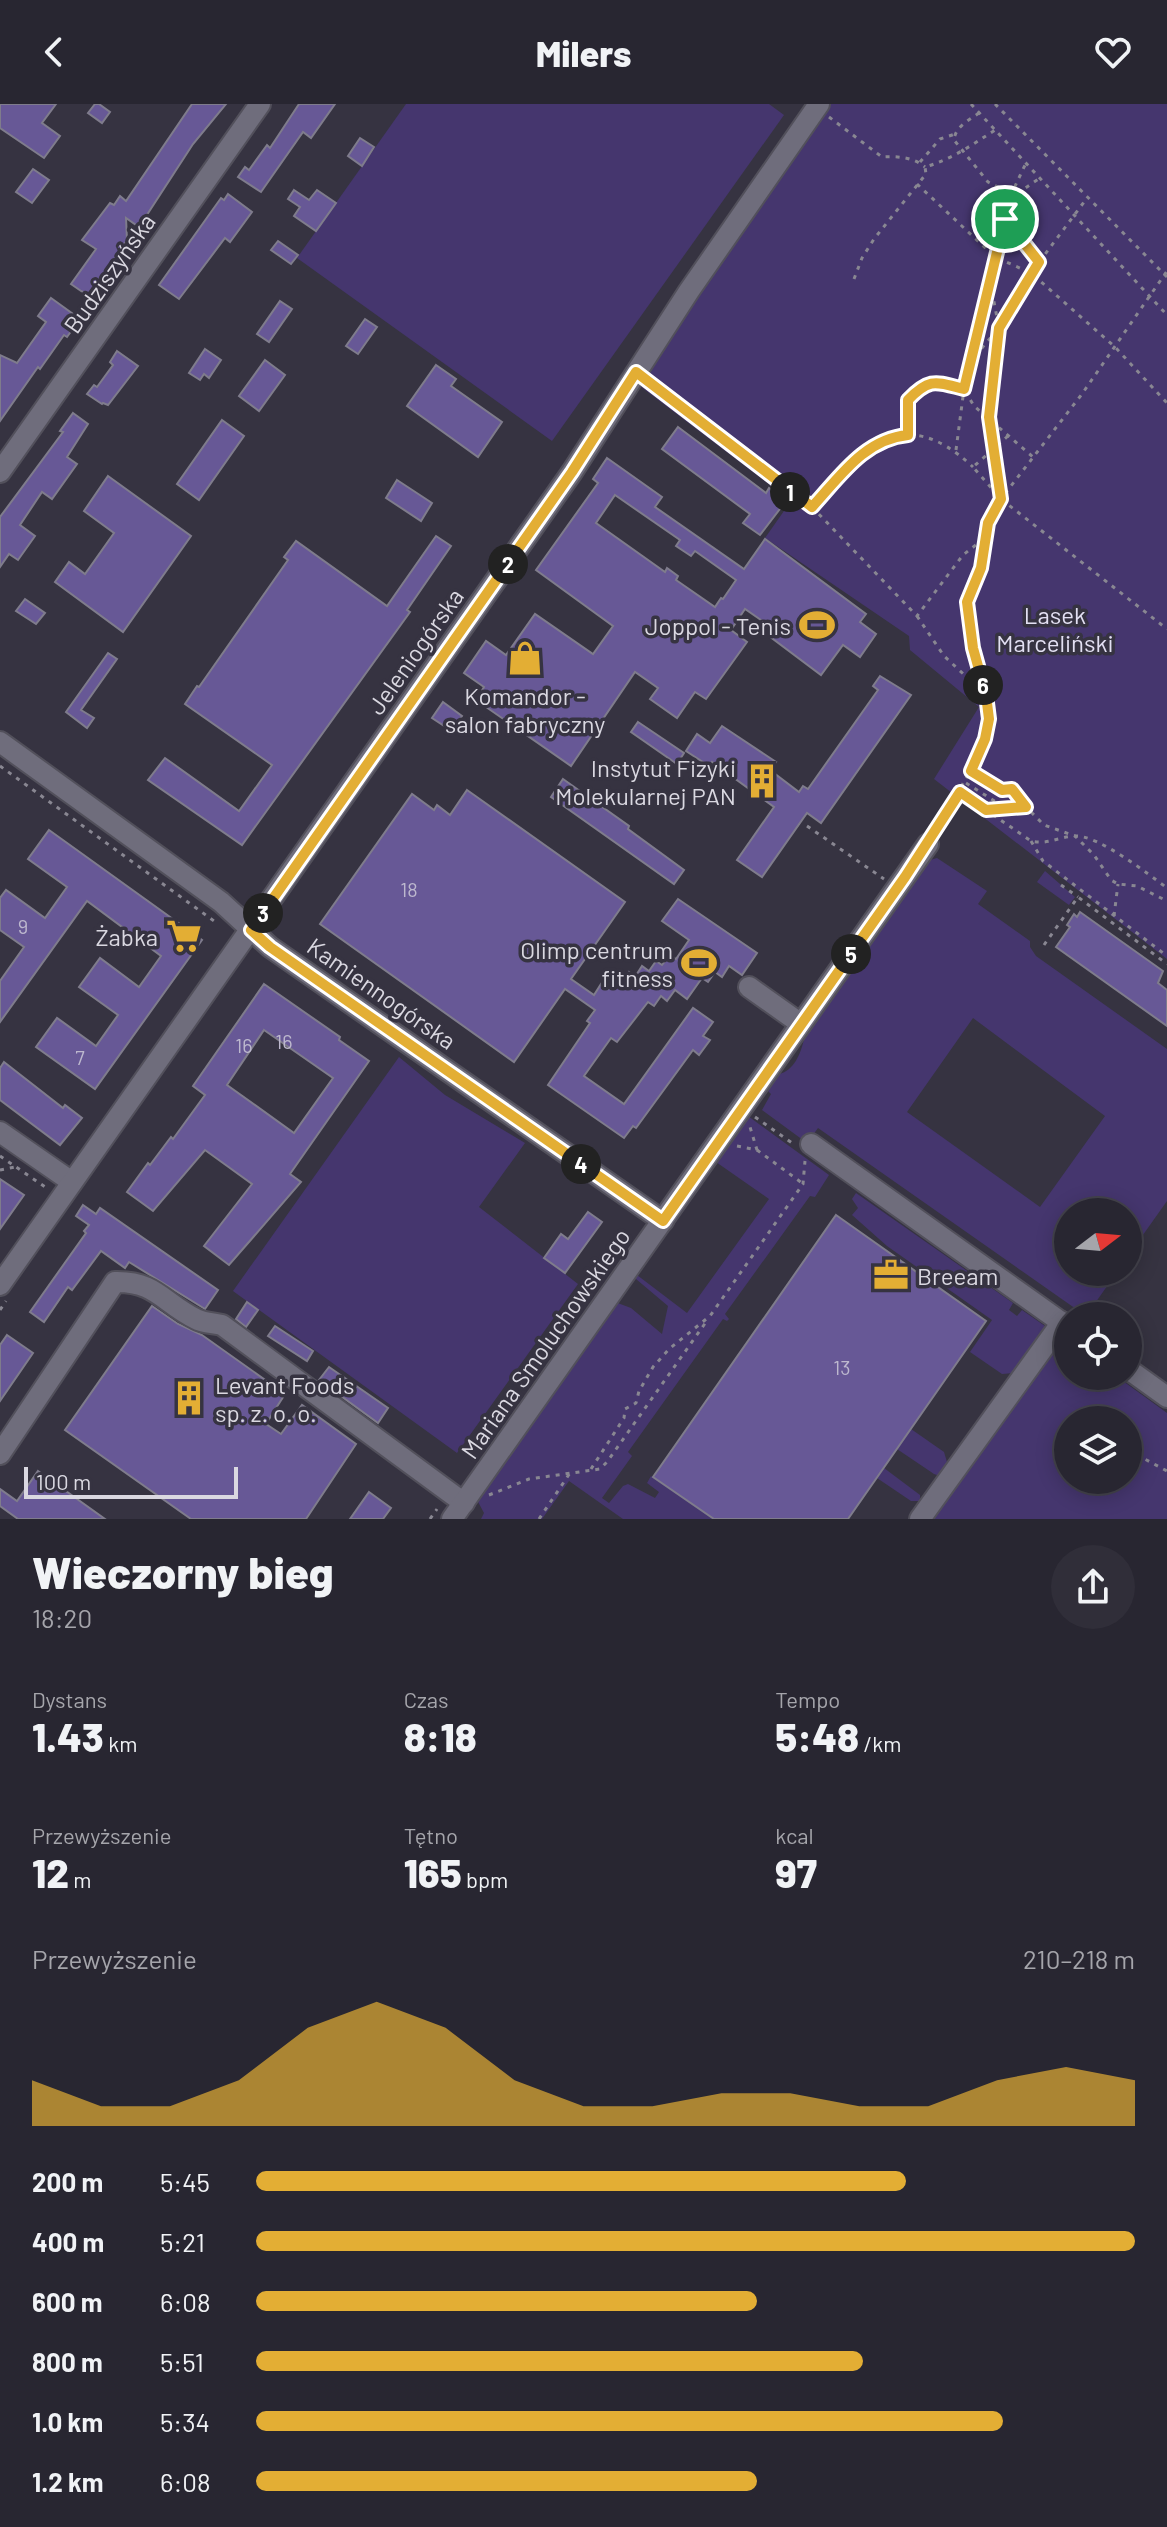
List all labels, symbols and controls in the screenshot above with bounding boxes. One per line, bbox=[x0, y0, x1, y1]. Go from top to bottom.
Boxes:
icon: back bbox=[32, 30, 76, 74]
icon: heart bbox=[1091, 30, 1135, 74]
text: Milers bbox=[536, 31, 631, 74]
pin bbox=[971, 185, 1039, 253]
icon: arrive bbox=[983, 197, 1027, 241]
street label: Budziszyńska bbox=[57, 208, 161, 338]
pin: 1 bbox=[770, 472, 810, 512]
text: 1 bbox=[786, 479, 794, 505]
pin: 2 bbox=[488, 544, 528, 584]
text: 2 bbox=[502, 551, 514, 577]
street label: Jeleniogórska bbox=[361, 582, 469, 720]
park label: Lasek Marceliński bbox=[996, 600, 1114, 657]
sports icon: Joppol - Tenis bbox=[798, 606, 836, 644]
place label: Joppol - Tenis bbox=[645, 611, 791, 640]
shop icon: Komandor - salon fabryczny bbox=[506, 639, 544, 677]
pin: 6 bbox=[963, 665, 1003, 705]
text: 6 bbox=[977, 672, 989, 698]
place label: Komandor - salon fabryczny bbox=[445, 681, 605, 738]
place label: Instytut Fizyki Molekularnej PAN bbox=[555, 753, 736, 810]
building icon: Instytut Fizyki Molekularnej PAN bbox=[743, 762, 781, 800]
house number: 18 bbox=[400, 877, 418, 901]
pin: 3 bbox=[243, 893, 283, 933]
text: 3 bbox=[257, 900, 269, 926]
house number: 9 bbox=[18, 914, 28, 938]
supermarket icon: Żabka bbox=[165, 917, 203, 955]
place label: Żabka bbox=[95, 922, 158, 951]
street label: Kamiennogórska bbox=[302, 931, 462, 1055]
pin: 5 bbox=[831, 934, 871, 974]
place label: Olimp centrum fitness bbox=[520, 935, 673, 992]
text: 5 bbox=[845, 941, 857, 967]
sports icon: Olimp centrum fitness bbox=[680, 944, 718, 982]
house number: 16 bbox=[275, 1029, 293, 1053]
house number: 16 bbox=[235, 1033, 253, 1057]
house number: 7 bbox=[75, 1045, 85, 1069]
pin: 4 bbox=[561, 1144, 601, 1184]
text: 4 bbox=[574, 1151, 588, 1177]
north arrow bbox=[1054, 1198, 1142, 1286]
map controls bbox=[1054, 1198, 1142, 1494]
street label: Mariana Smoluchowskiego bbox=[454, 1222, 636, 1464]
office icon: Breeam bbox=[872, 1256, 910, 1294]
place label: Breeam bbox=[917, 1261, 998, 1290]
button: locate bbox=[1054, 1302, 1142, 1390]
house number: 13 bbox=[833, 1355, 851, 1379]
place label: Levant Foods sp. z. o. o. bbox=[215, 1370, 354, 1427]
building icon: Levant Foods sp. z. o. o. bbox=[170, 1379, 208, 1417]
button: layers bbox=[1054, 1406, 1142, 1494]
scale bar bbox=[24, 1463, 238, 1499]
text: 100 m bbox=[36, 1468, 91, 1494]
text: Wieczorny bieg bbox=[32, 1545, 334, 1598]
button: share bbox=[1051, 1545, 1135, 1629]
text: 18:20 bbox=[32, 1602, 92, 1633]
text: Dystans bbox=[32, 1686, 107, 1712]
text: Czas bbox=[404, 1686, 449, 1712]
text: Tempo bbox=[775, 1686, 840, 1712]
text: 1.43 bbox=[32, 1712, 104, 1760]
text: 8:18 bbox=[404, 1712, 477, 1760]
text: 5:48 bbox=[775, 1712, 859, 1760]
text: km bbox=[104, 1730, 137, 1756]
text: /km bbox=[859, 1730, 901, 1756]
text: Przewyższenie bbox=[32, 1822, 171, 1848]
text: Tętno bbox=[404, 1822, 458, 1848]
text: kcal bbox=[775, 1822, 814, 1848]
text: 12 bbox=[32, 1848, 69, 1896]
text: 165 bbox=[404, 1848, 462, 1896]
text: 97 bbox=[775, 1848, 817, 1896]
text: m bbox=[69, 1866, 92, 1892]
text: bpm bbox=[462, 1866, 508, 1892]
text: Przewyższenie bbox=[32, 1943, 197, 1974]
text: 210–218 m bbox=[1023, 1943, 1135, 1974]
text: 200 m bbox=[32, 2166, 103, 2197]
text: 5:45 bbox=[160, 2166, 210, 2197]
text: 400 m bbox=[32, 2226, 104, 2257]
text: 5:21 bbox=[160, 2226, 205, 2257]
text: 600 m bbox=[32, 2286, 103, 2317]
text: 6:08 bbox=[160, 2286, 210, 2317]
text: 800 m bbox=[32, 2346, 103, 2377]
text: 5:51 bbox=[160, 2346, 204, 2377]
text: 1.0 km bbox=[32, 2406, 103, 2437]
text: 5:34 bbox=[160, 2406, 210, 2437]
text: 1.2 km bbox=[32, 2466, 104, 2497]
text: 6:08 bbox=[160, 2466, 210, 2497]

